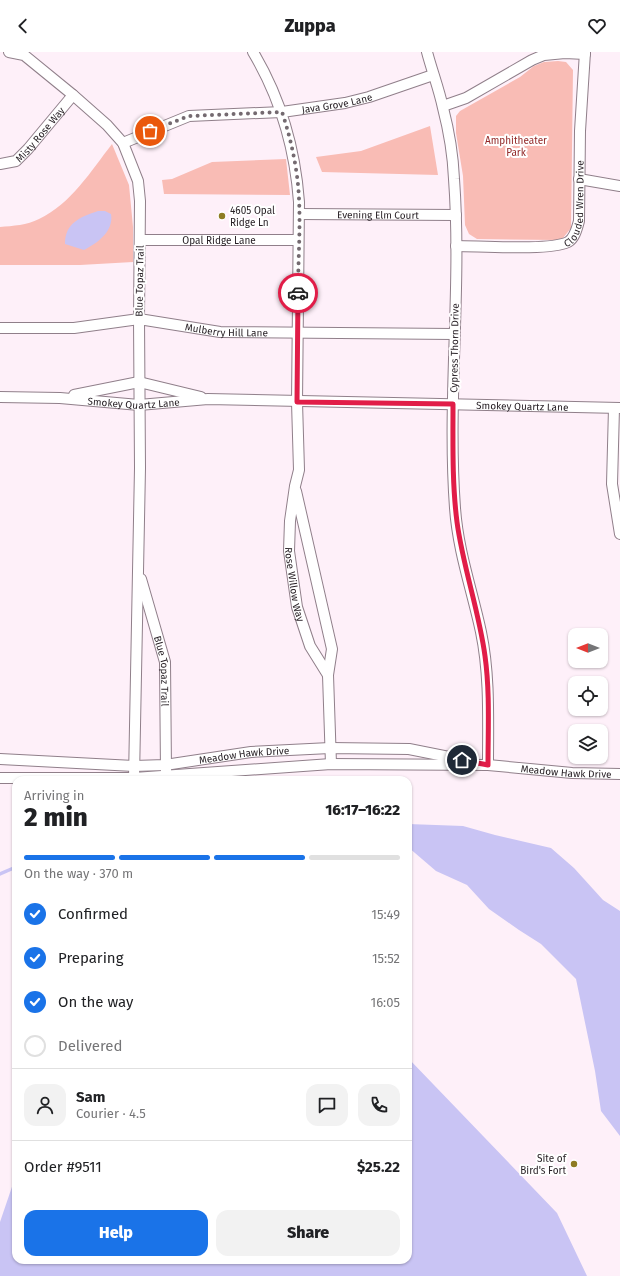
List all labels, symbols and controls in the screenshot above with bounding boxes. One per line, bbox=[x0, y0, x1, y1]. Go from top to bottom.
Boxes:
icon: back bbox=[12, 15, 34, 37]
text: Zuppa bbox=[284, 15, 336, 37]
icon: heart bbox=[586, 15, 608, 37]
street label: Java Grove Lane bbox=[301, 91, 374, 116]
street label: Misty Rose Way bbox=[13, 105, 68, 165]
pin bbox=[133, 114, 167, 148]
icon: bag bbox=[139, 120, 161, 142]
park label: Amphitheater Park bbox=[485, 135, 547, 159]
street label: Clouded Wren Drive bbox=[562, 160, 587, 250]
place label: 4605 Opal Ridge Ln bbox=[230, 205, 275, 229]
street label: Evening Elm Court bbox=[337, 209, 419, 222]
marker: 4605 Opal Ridge Ln bbox=[217, 211, 227, 221]
street label: Opal Ridge Lane bbox=[182, 235, 256, 247]
street label: Blue Topaz Trail bbox=[133, 245, 147, 317]
courier bbox=[278, 273, 318, 313]
icon: car bbox=[287, 282, 309, 304]
street label: Cypress Thorn Drive bbox=[448, 303, 462, 393]
street label: Mulberry Hill Lane bbox=[184, 321, 268, 339]
street label: Smokey Quartz Lane bbox=[87, 395, 180, 412]
street label: Smokey Quartz Lane bbox=[476, 400, 569, 414]
street label: Rose Willow Way bbox=[282, 547, 306, 623]
north arrow bbox=[568, 628, 608, 668]
map controls bbox=[568, 628, 608, 764]
street label: Blue Topaz Trail bbox=[151, 635, 170, 706]
button: locate bbox=[568, 676, 608, 716]
button: layers bbox=[568, 724, 608, 764]
pin bbox=[445, 743, 479, 777]
street label: Meadow Hawk Drive bbox=[198, 745, 290, 767]
icon: home bbox=[451, 749, 473, 771]
street label: Meadow Hawk Drive bbox=[520, 763, 612, 781]
text: Arriving in bbox=[24, 788, 84, 803]
text: 16:17–16:22 bbox=[325, 801, 400, 819]
text: 2 min bbox=[24, 802, 88, 833]
text: On the way · 370 m bbox=[24, 866, 133, 881]
icon: check bbox=[24, 903, 46, 925]
text: Confirmed bbox=[58, 905, 128, 923]
text: 15:49 bbox=[371, 907, 400, 922]
icon: check bbox=[24, 947, 46, 969]
text: Preparing bbox=[58, 949, 123, 967]
text: 15:52 bbox=[372, 951, 400, 966]
icon: check bbox=[24, 991, 46, 1013]
text: On the way bbox=[58, 993, 133, 1011]
text: 16:05 bbox=[371, 995, 400, 1010]
text: Delivered bbox=[58, 1037, 122, 1055]
button: person bbox=[24, 1084, 66, 1126]
button: chat bbox=[306, 1084, 348, 1126]
button: phone bbox=[358, 1084, 400, 1126]
text: Sam bbox=[76, 1088, 105, 1106]
text: Courier · 4.5 bbox=[76, 1106, 146, 1121]
place label: Site of Bird's Fort bbox=[520, 1153, 567, 1177]
text: Order #9511 bbox=[24, 1158, 102, 1176]
text: $25.22 bbox=[357, 1158, 400, 1176]
marker: Site of Bird's Fort bbox=[569, 1159, 579, 1169]
button: Help bbox=[24, 1210, 208, 1256]
button: Share bbox=[216, 1210, 400, 1256]

